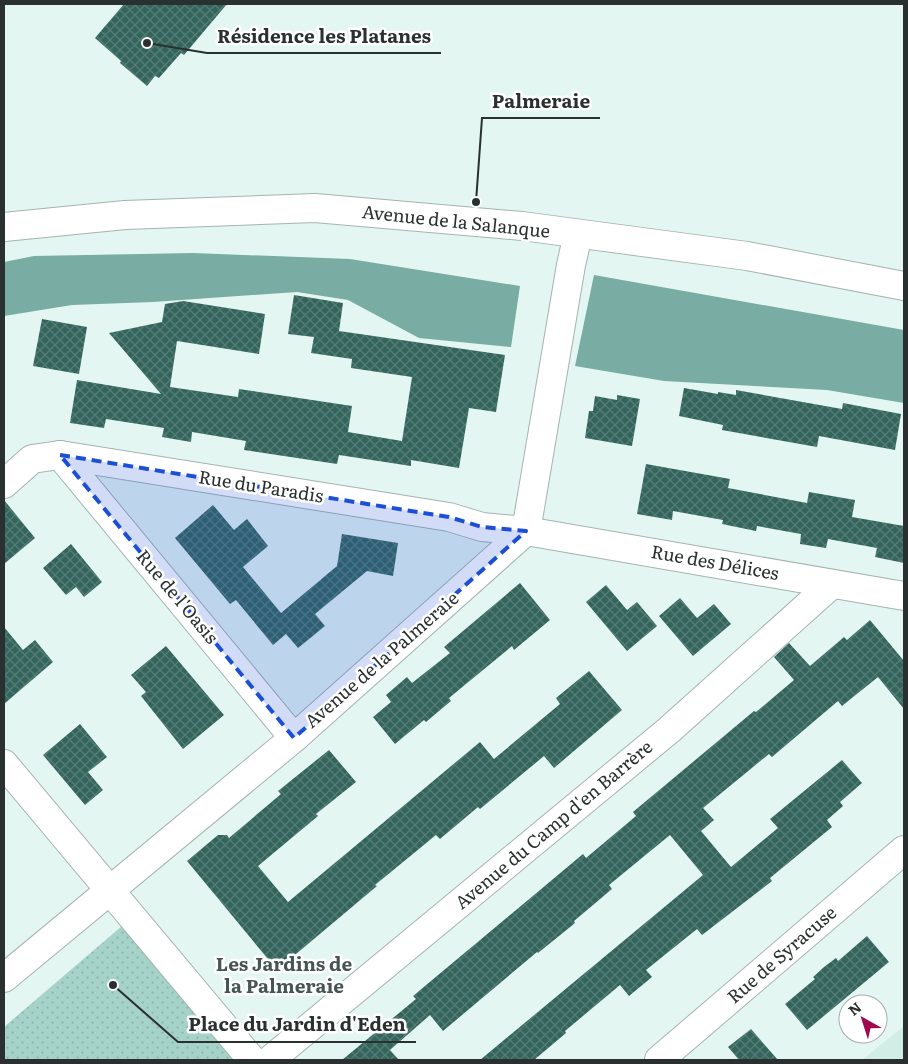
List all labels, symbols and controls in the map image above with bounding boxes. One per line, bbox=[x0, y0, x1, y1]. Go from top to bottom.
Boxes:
callout: Résidence les Platanes bbox=[207, 19, 441, 53]
text: Résidence les Platanes bbox=[217, 21, 431, 49]
callout: Palmeraie bbox=[482, 84, 600, 118]
text: Palmeraie bbox=[492, 86, 590, 114]
street label: Avenue de la Salanque bbox=[361, 197, 552, 244]
street label: Rue du Paradis bbox=[197, 462, 326, 509]
street label: Rue des Délices bbox=[649, 537, 781, 586]
street label: Rue de l'Oasis bbox=[131, 543, 226, 649]
street label: Avenue de la Palmeraie bbox=[298, 584, 464, 733]
street label: Avenue du Camp d'en Barrère bbox=[448, 733, 658, 915]
street label: Rue de Syracuse bbox=[720, 899, 842, 1009]
district label: Les Jardins de la Palmeraie bbox=[216, 949, 352, 999]
north arrow bbox=[838, 994, 888, 1044]
text: N bbox=[843, 996, 865, 1020]
callout: Place du Jardin d'Eden bbox=[178, 1008, 416, 1042]
text: Place du Jardin d'Eden bbox=[188, 1009, 406, 1037]

